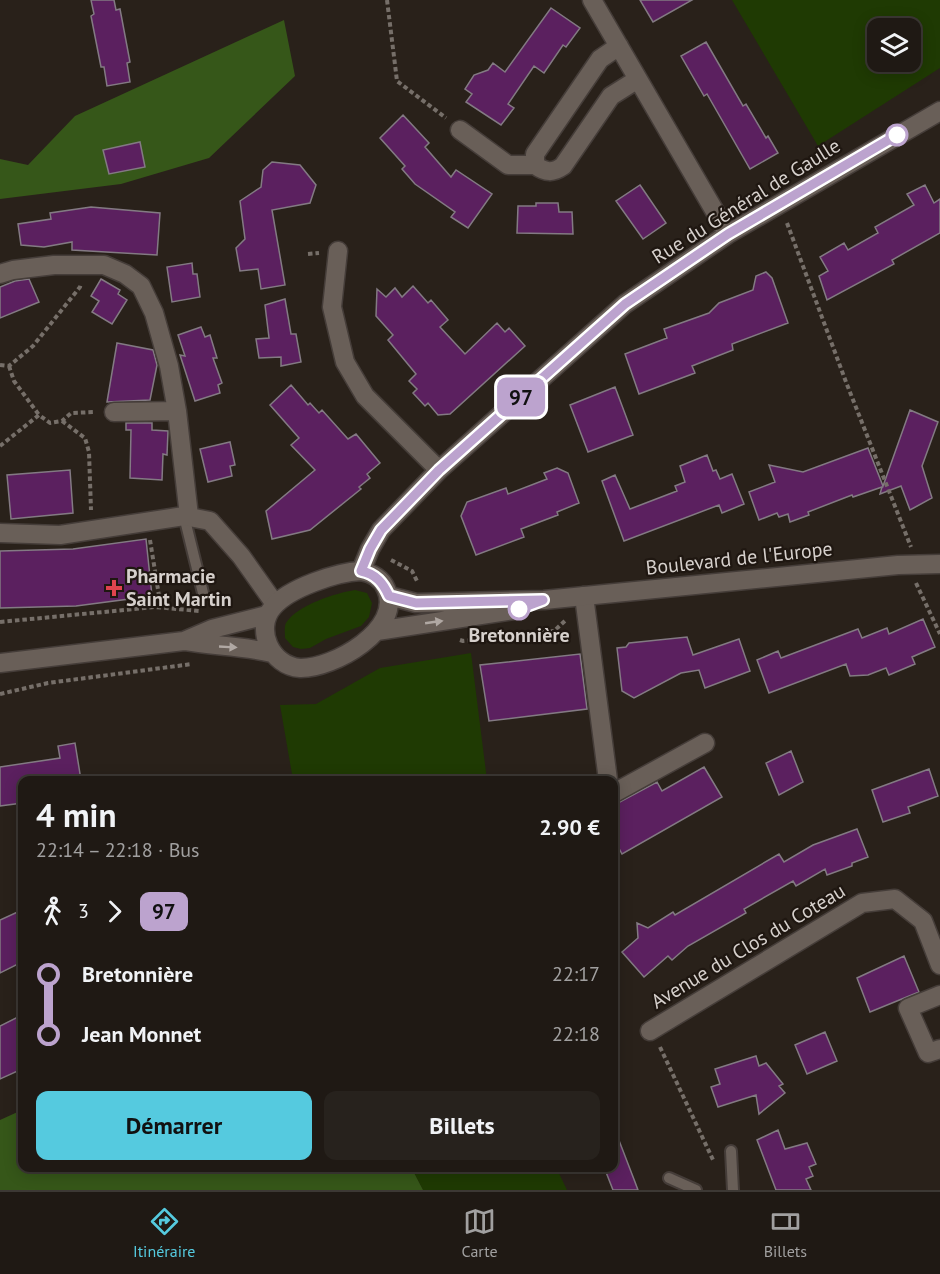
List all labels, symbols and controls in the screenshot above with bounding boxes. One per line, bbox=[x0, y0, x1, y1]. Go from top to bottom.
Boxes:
map controls bbox=[867, 18, 921, 72]
button: layers bbox=[867, 18, 921, 72]
unlabelled marker bbox=[886, 124, 908, 146]
street label: Rue du Général de Gaulle bbox=[647, 132, 845, 270]
line badge: 97 bbox=[494, 378, 548, 416]
text: 97 bbox=[509, 384, 533, 411]
street label: Boulevard de l'Europe bbox=[644, 535, 834, 581]
place label: Pharmacie Saint Martin bbox=[126, 563, 232, 612]
marker: Pharmacie Saint Martin bbox=[107, 581, 121, 595]
marker: Bretonnière bbox=[508, 598, 530, 620]
one-way arrow bbox=[425, 617, 444, 626]
place label: Bretonnière bbox=[468, 622, 570, 648]
one-way arrow bbox=[219, 642, 238, 652]
text: 4 min bbox=[36, 793, 117, 836]
text: 2.90 € bbox=[539, 813, 600, 841]
text: 22:14 – 22:18 · Bus bbox=[36, 837, 200, 863]
street label: Avenue du Clos du Coteau bbox=[646, 878, 850, 1014]
icon: walk bbox=[36, 895, 69, 928]
icon: forward bbox=[98, 895, 131, 928]
text: 3 bbox=[78, 898, 89, 924]
text: 97 bbox=[152, 898, 176, 925]
text: Bretonnière bbox=[82, 960, 193, 988]
text: 22:17 bbox=[552, 961, 600, 987]
text: Jean Monnet bbox=[82, 1020, 201, 1048]
text: 22:18 bbox=[552, 1021, 600, 1047]
button: Démarrer bbox=[36, 1091, 312, 1160]
button: Billets bbox=[324, 1091, 600, 1160]
tab: Itinéraire bbox=[133, 1205, 196, 1261]
tab: Carte bbox=[462, 1205, 498, 1261]
tab: Billets bbox=[764, 1205, 807, 1261]

